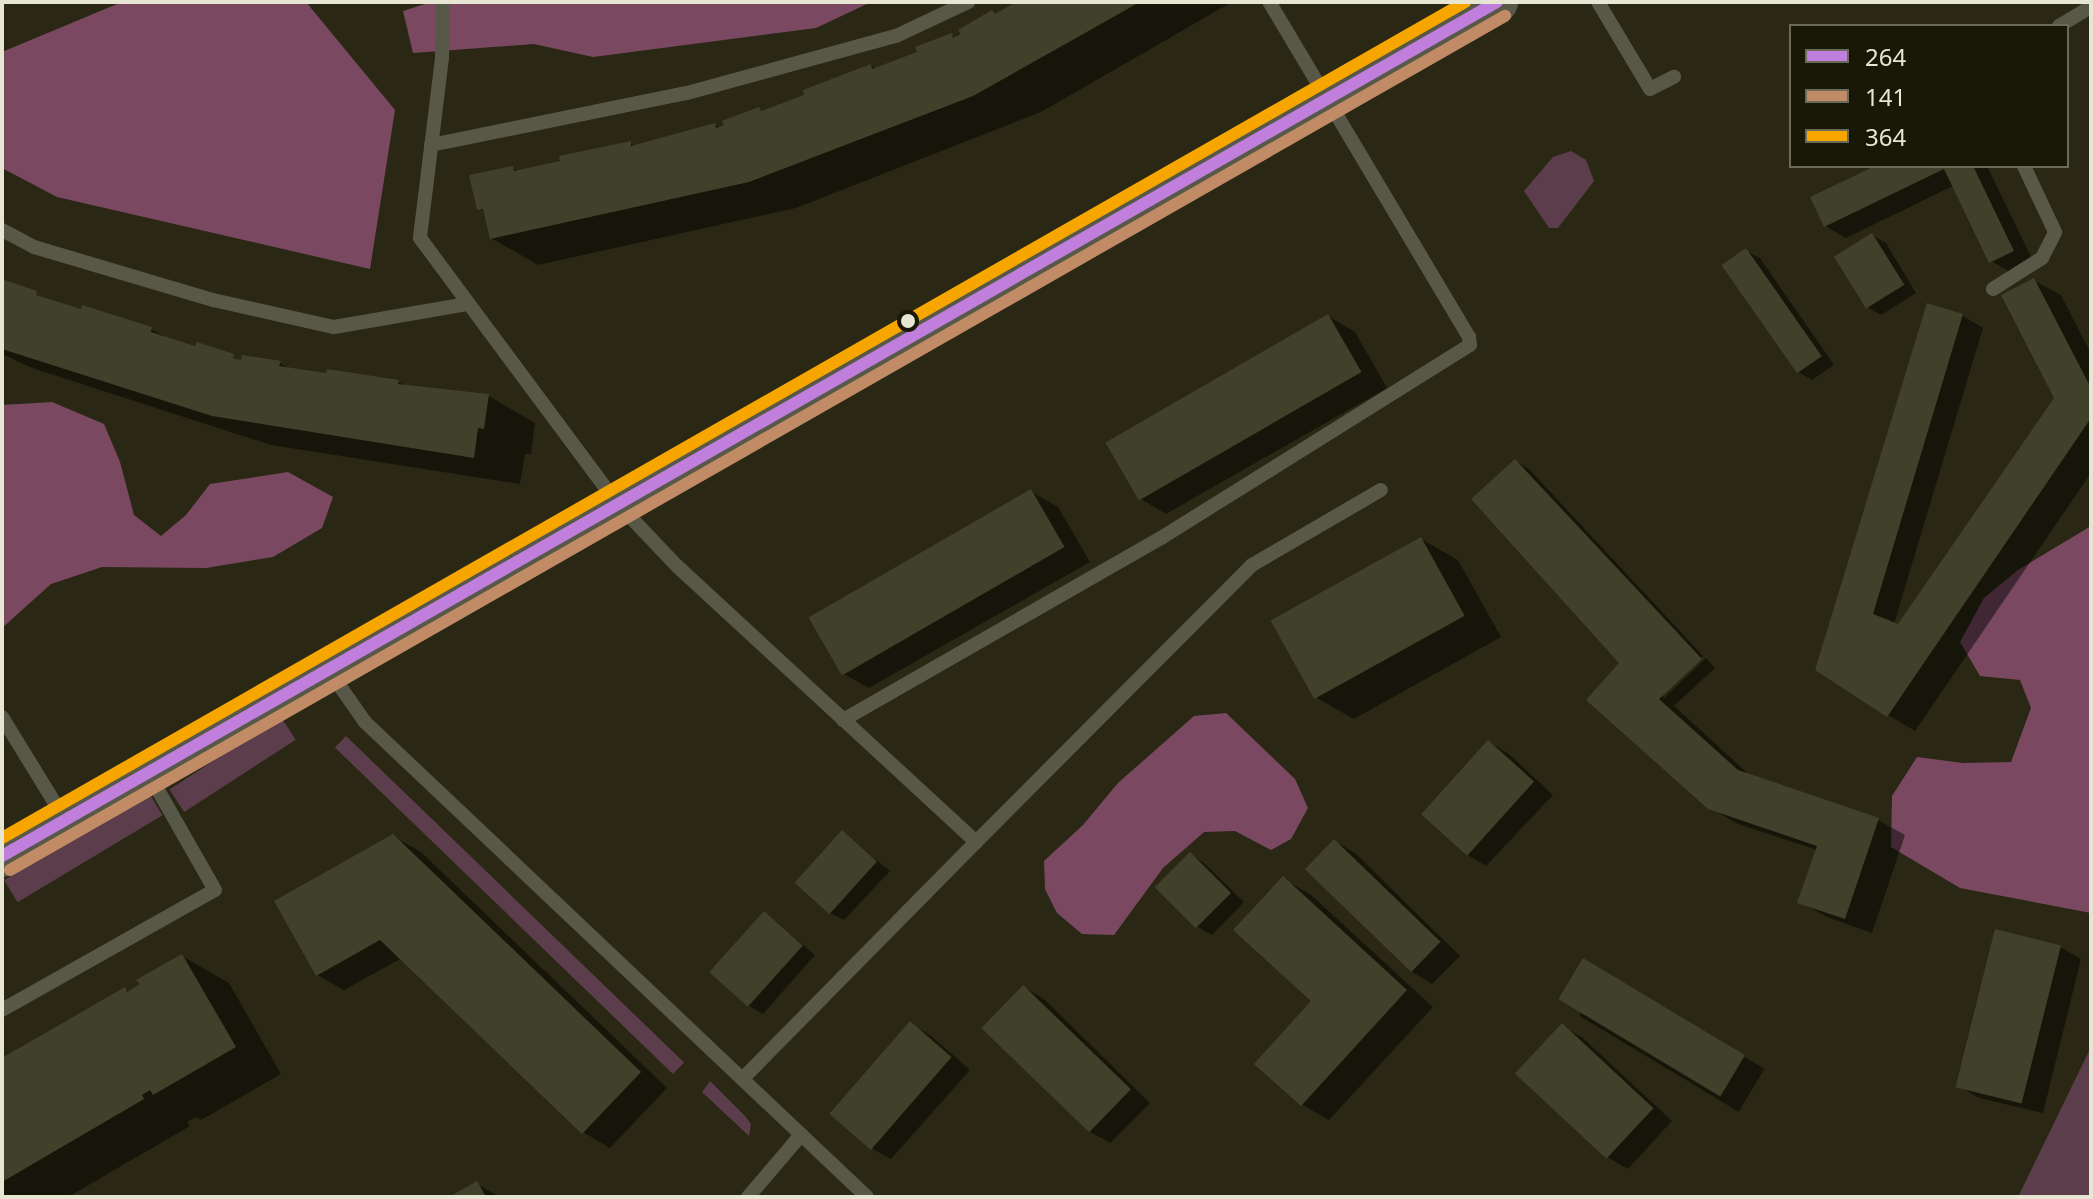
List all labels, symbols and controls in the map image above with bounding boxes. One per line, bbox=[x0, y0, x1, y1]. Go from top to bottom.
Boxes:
legend bbox=[1789, 24, 2069, 168]
text: 264 bbox=[1865, 40, 1906, 73]
text: 141 bbox=[1865, 80, 1906, 113]
text: 364 bbox=[1865, 120, 1906, 153]
unlabelled marker bbox=[900, 313, 916, 329]

